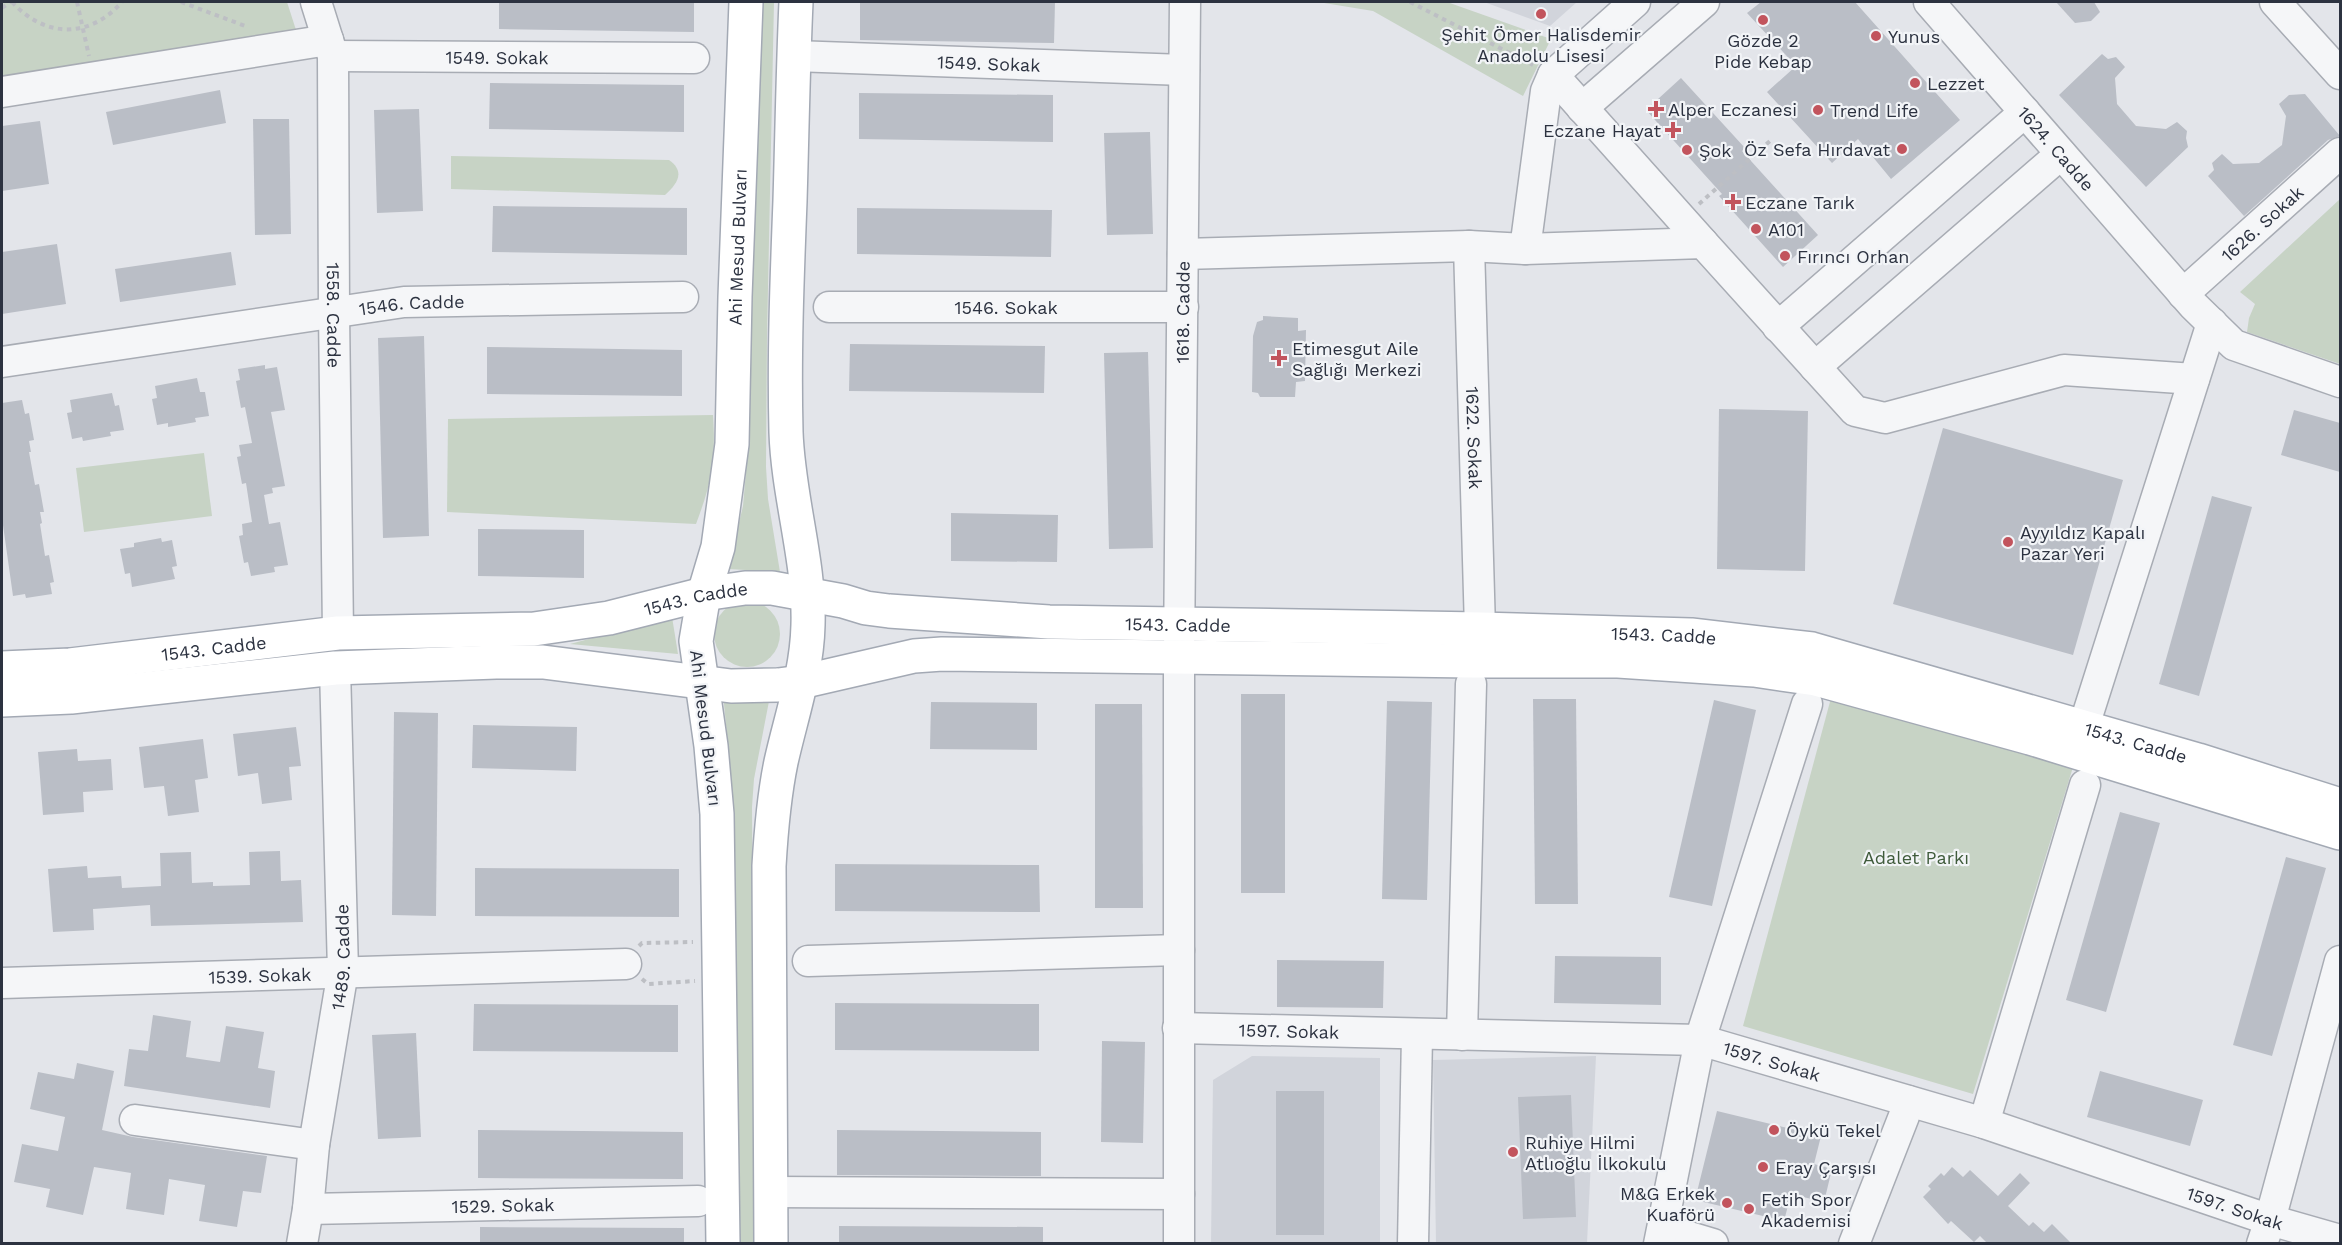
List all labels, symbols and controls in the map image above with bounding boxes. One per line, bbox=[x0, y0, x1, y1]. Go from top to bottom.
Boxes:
marker: Şehit Ömer Halisdemir Anadolu Lisesi bbox=[1534, 7, 1548, 21]
marker: Gözde 2 Pide Kebap bbox=[1756, 13, 1770, 27]
place label: Şehit Ömer Halisdemir Anadolu Lisesi bbox=[1441, 24, 1641, 66]
place label: Yunus bbox=[1888, 26, 1940, 47]
marker: Yunus bbox=[1869, 29, 1883, 43]
place label: Gözde 2 Pide Kebap bbox=[1714, 30, 1812, 72]
street label: 1549. Sokak bbox=[445, 46, 549, 68]
street label: 1549. Sokak bbox=[937, 51, 1041, 75]
place label: Lezzet bbox=[1927, 73, 1985, 94]
marker: Lezzet bbox=[1908, 76, 1922, 90]
place label: Alper Eczanesi bbox=[1668, 99, 1797, 120]
place label: Trend Life bbox=[1830, 100, 1918, 121]
marker: Alper Eczanesi bbox=[1649, 102, 1663, 116]
street label: 1624. Cadde bbox=[2014, 102, 2099, 195]
marker: Trend Life bbox=[1811, 103, 1825, 117]
place label: Eczane Hayat bbox=[1543, 120, 1661, 141]
marker: Eczane Hayat bbox=[1666, 123, 1680, 137]
place label: Öz Sefa Hırdavat bbox=[1744, 139, 1890, 160]
place label: Şok bbox=[1699, 140, 1732, 161]
marker: Öz Sefa Hırdavat bbox=[1895, 142, 1909, 156]
marker: Şok bbox=[1680, 143, 1694, 157]
street label: Ahi Mesud Bulvarı bbox=[724, 168, 750, 326]
street label: 1626. Sokak bbox=[2216, 181, 2307, 265]
place label: Eczane Tarık bbox=[1745, 192, 1855, 213]
marker: Eczane Tarık bbox=[1726, 195, 1740, 209]
place label: A101 bbox=[1768, 219, 1804, 240]
marker: A101 bbox=[1749, 222, 1763, 236]
place label: Fırıncı Orhan bbox=[1797, 246, 1910, 267]
marker: Fırıncı Orhan bbox=[1778, 249, 1792, 263]
street label: 1618. Cadde bbox=[1171, 261, 1193, 363]
street label: 1558. Cadde bbox=[323, 263, 345, 368]
street label: 1546. Cadde bbox=[358, 290, 465, 319]
street label: 1546. Sokak bbox=[954, 297, 1058, 318]
place label: Etimesgut Aile Sağlığı Merkezi bbox=[1292, 338, 1422, 380]
marker: Etimesgut Aile Sağlığı Merkezi bbox=[1270, 349, 1288, 367]
street label: 1622. Sokak bbox=[1463, 386, 1486, 490]
place label: Ayyıldız Kapalı Pazar Yeri bbox=[2020, 522, 2145, 564]
marker: Ayyıldız Kapalı Pazar Yeri bbox=[2001, 535, 2015, 549]
street label: 1543. Cadde bbox=[642, 577, 749, 619]
street label: 1543. Cadde bbox=[1125, 613, 1231, 635]
street label: 1543. Cadde bbox=[1611, 622, 1718, 648]
street label: 1543. Cadde bbox=[160, 631, 268, 664]
street label: Ahi Mesud Bulvarı bbox=[686, 649, 726, 807]
street label: 1543. Cadde bbox=[2082, 717, 2189, 767]
park label: Adalet Parkı bbox=[1863, 847, 1969, 868]
street label: 1489. Cadde bbox=[326, 904, 353, 1012]
street label: 1539. Sokak bbox=[208, 963, 311, 987]
street label: 1597. Sokak bbox=[1239, 1019, 1339, 1042]
street label: 1597. Sokak bbox=[1721, 1037, 1823, 1085]
place label: Öykü Tekel bbox=[1786, 1120, 1881, 1141]
marker: Öykü Tekel bbox=[1767, 1123, 1781, 1137]
place label: Ruhiye Hilmi Atlıoğlu İlkokulu bbox=[1525, 1132, 1667, 1174]
marker: Ruhiye Hilmi Atlıoğlu İlkokulu bbox=[1506, 1145, 1520, 1159]
place label: Eray Çarşısı bbox=[1775, 1157, 1876, 1178]
marker: Eray Çarşısı bbox=[1756, 1160, 1770, 1174]
street label: 1597. Sokak bbox=[2184, 1182, 2286, 1234]
place label: M&G Erkek Kuaförü bbox=[1620, 1183, 1715, 1225]
place label: Fetih Spor Akademisi bbox=[1761, 1189, 1852, 1231]
street label: 1529. Sokak bbox=[451, 1193, 554, 1217]
marker: M&G Erkek Kuaförü bbox=[1720, 1196, 1734, 1210]
marker: Fetih Spor Akademisi bbox=[1742, 1202, 1756, 1216]

